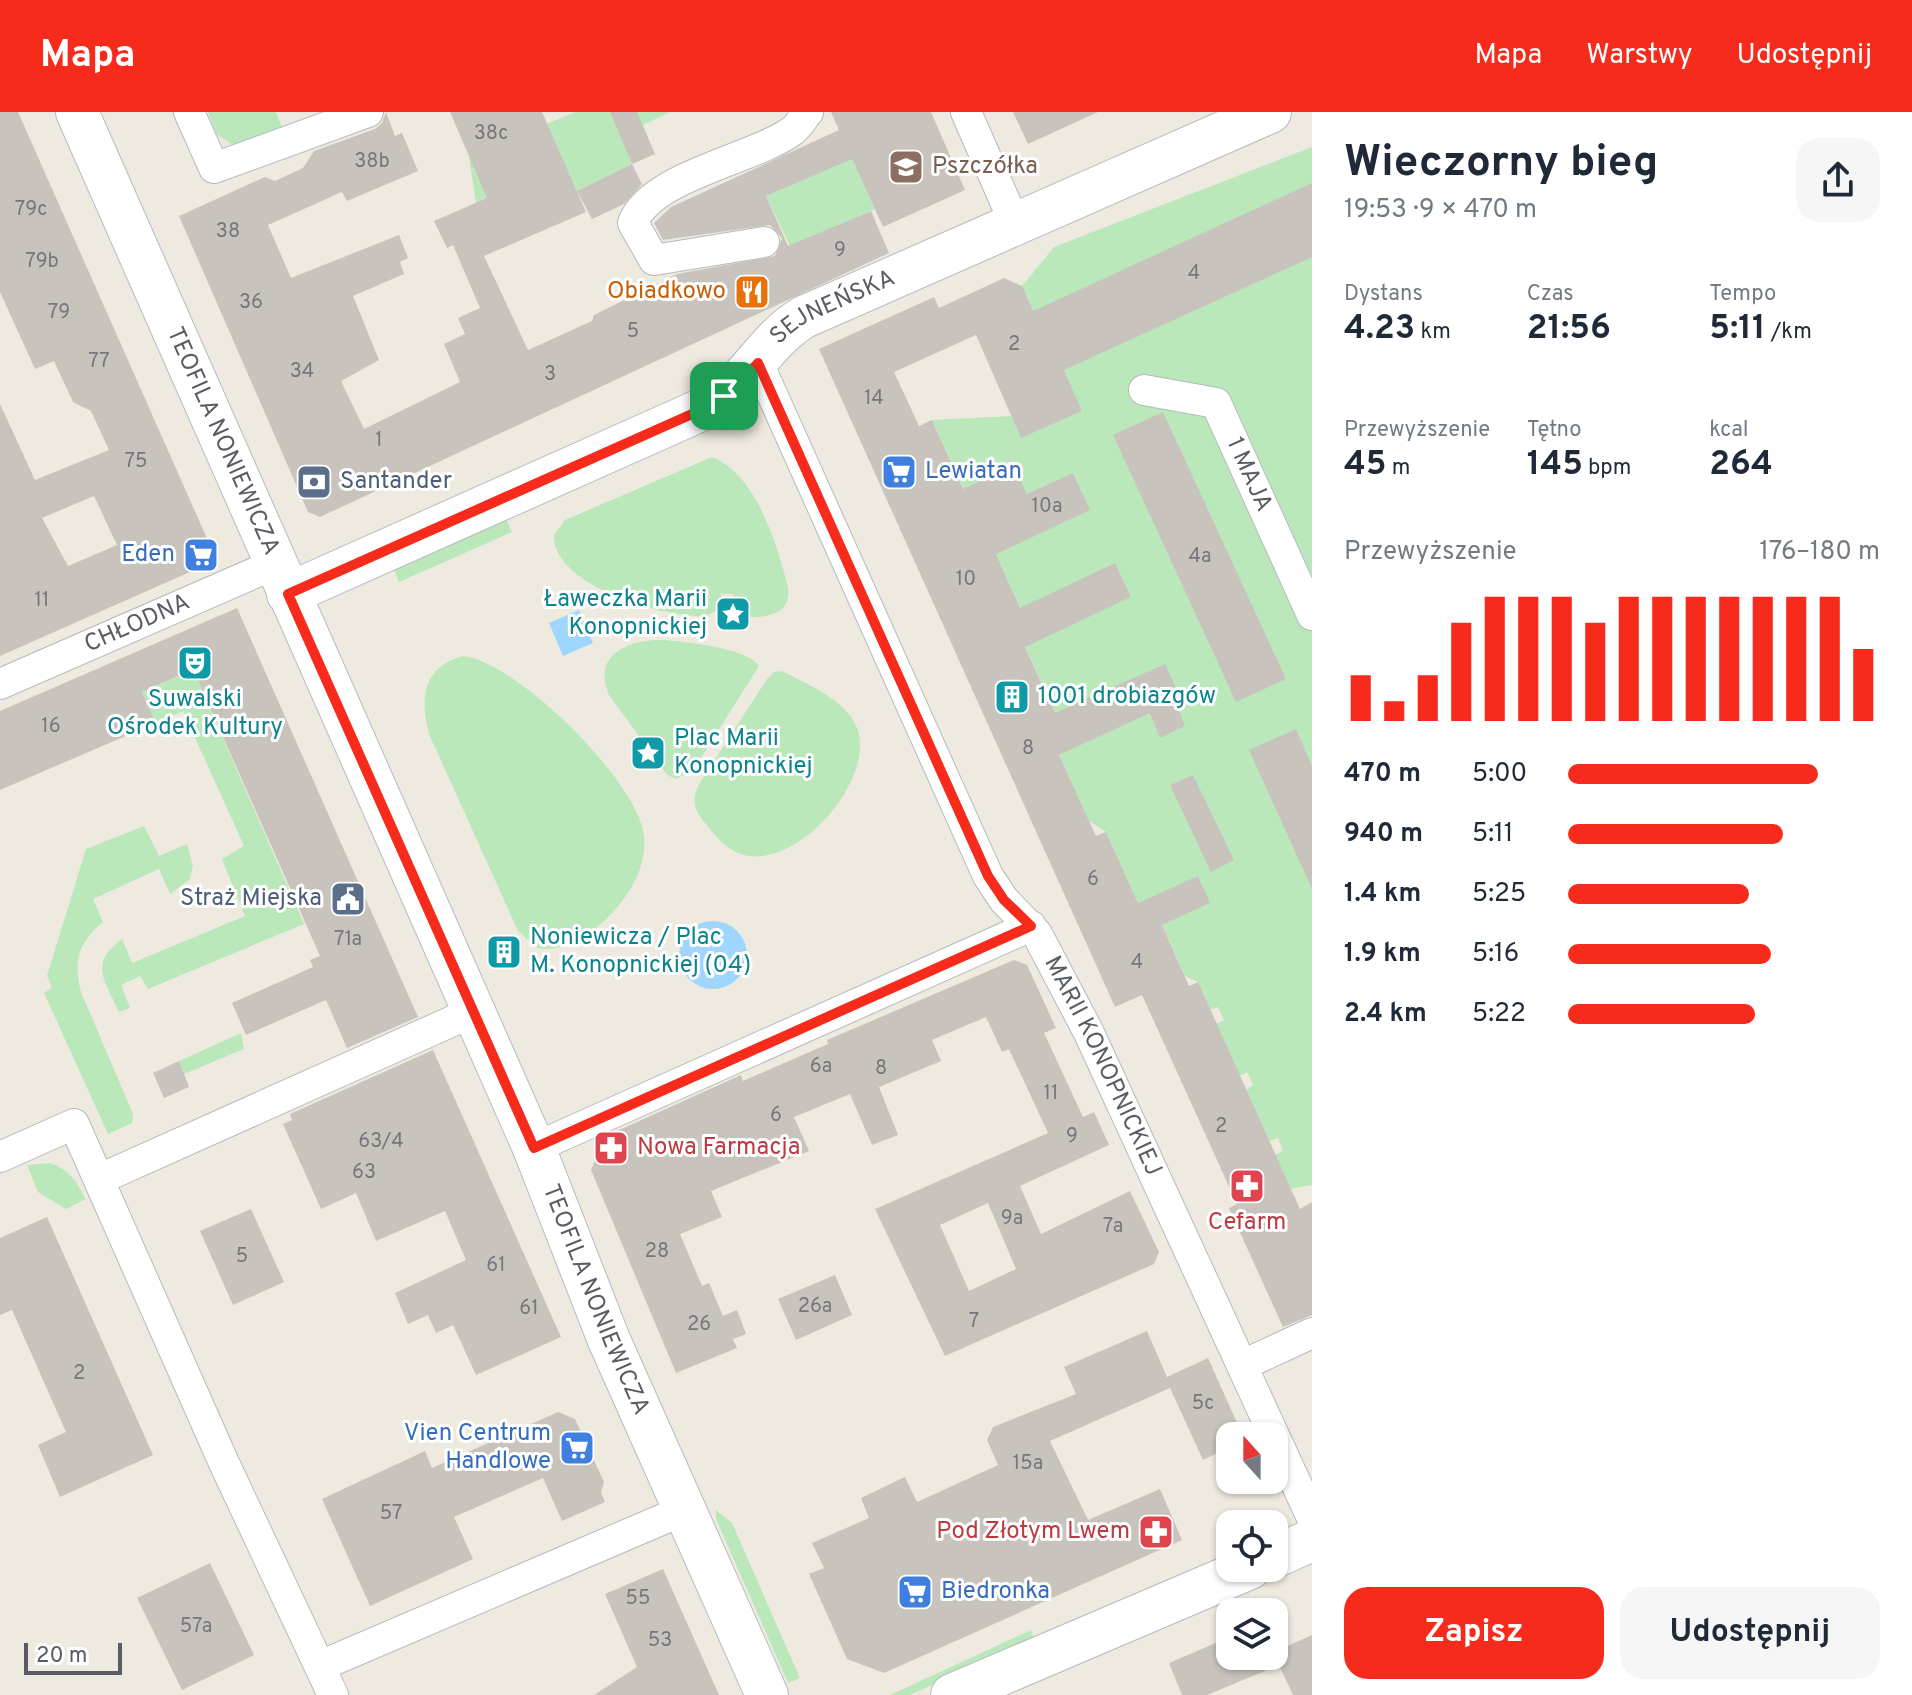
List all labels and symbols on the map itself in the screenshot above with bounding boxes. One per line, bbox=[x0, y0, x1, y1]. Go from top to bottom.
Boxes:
house number: 38c bbox=[474, 121, 508, 147]
school or university icon: Pszczółka bbox=[887, 148, 925, 186]
house number: 38b bbox=[354, 149, 390, 175]
place label: Pszczółka bbox=[932, 152, 1038, 182]
house number: 79c bbox=[15, 197, 47, 223]
house number: 38 bbox=[216, 219, 240, 245]
house number: 9 bbox=[834, 238, 846, 264]
house number: 79b bbox=[25, 249, 59, 275]
house number: 4 bbox=[1188, 261, 1200, 287]
street label: SEJNEŃSKA bbox=[764, 264, 900, 352]
restaurant icon: Obiadkowo bbox=[733, 273, 771, 311]
place label: Obiadkowo bbox=[607, 277, 726, 307]
house number: 36 bbox=[239, 290, 263, 316]
house number: 79 bbox=[48, 300, 70, 326]
house number: 5 bbox=[627, 319, 639, 345]
street label: TEOFILA NONIEWICZA bbox=[159, 323, 286, 560]
house number: 2 bbox=[1008, 332, 1020, 358]
house number: 77 bbox=[88, 349, 110, 375]
house number: 34 bbox=[290, 359, 314, 385]
house number: 3 bbox=[544, 362, 556, 388]
pin bbox=[690, 362, 758, 430]
house number: 14 bbox=[864, 386, 884, 412]
house number: 1 bbox=[375, 428, 383, 454]
street label: 1 MAJA bbox=[1219, 433, 1278, 517]
house number: 75 bbox=[125, 449, 147, 475]
supermarket icon: Lewiatan bbox=[880, 453, 918, 491]
place label: Lewiatan bbox=[925, 457, 1022, 487]
bank icon: Santander bbox=[295, 463, 333, 501]
place label: Santander bbox=[340, 467, 452, 497]
house number: 10a bbox=[1032, 494, 1062, 520]
supermarket icon: Eden bbox=[182, 536, 220, 574]
place label: Eden bbox=[121, 540, 175, 570]
house number: 4a bbox=[1189, 544, 1211, 570]
house number: 10 bbox=[956, 567, 976, 593]
place label: Ławeczka Marii Konopnickiej bbox=[544, 585, 707, 643]
house number: 11 bbox=[35, 588, 49, 614]
street label: CHŁODNA bbox=[80, 588, 195, 660]
place icon: Ławeczka Marii Konopnickiej bbox=[714, 595, 752, 633]
theatre icon: Suwalski Ośrodek Kultury bbox=[176, 644, 214, 682]
building icon: 1001 drobiazgów bbox=[993, 678, 1031, 716]
place label: 1001 drobiazgów bbox=[1038, 682, 1216, 712]
place label: Suwalski Ośrodek Kultury bbox=[107, 685, 283, 743]
house number: 16 bbox=[41, 714, 61, 740]
place label: Plac Marii Konopnickiej bbox=[674, 724, 813, 782]
place icon: Plac Marii Konopnickiej bbox=[629, 734, 667, 772]
house number: 8 bbox=[1022, 736, 1034, 762]
house number: 6 bbox=[1087, 867, 1099, 893]
public building icon: Straż Miejska bbox=[329, 880, 367, 918]
place label: Straż Miejska bbox=[180, 884, 322, 914]
place label: Noniewicza / Plac M. Konopnickiej (04) bbox=[530, 923, 751, 981]
house number: 71a bbox=[334, 927, 362, 953]
building icon: Noniewicza / Plac M. Konopnickiej (04) bbox=[485, 933, 523, 971]
house number: 4 bbox=[1131, 950, 1143, 976]
street label: MARII KONOPNICKIEJ bbox=[1036, 951, 1168, 1181]
house number: 6a bbox=[810, 1054, 832, 1080]
house number: 8 bbox=[875, 1056, 887, 1082]
house number: 11 bbox=[1044, 1081, 1058, 1107]
house number: 6 bbox=[770, 1103, 782, 1129]
house number: 2 bbox=[1215, 1114, 1227, 1140]
house number: 9 bbox=[1066, 1124, 1078, 1150]
house number: 63/4 bbox=[358, 1129, 404, 1155]
pharmacy icon: Nowa Farmacja bbox=[592, 1129, 630, 1167]
place label: Nowa Farmacja bbox=[637, 1133, 800, 1163]
house number: 63 bbox=[352, 1160, 376, 1186]
pharmacy icon: Cefarm bbox=[1228, 1167, 1266, 1205]
street label: TEOFILA NONIEWICZA bbox=[535, 1180, 656, 1420]
house number: 9a bbox=[1001, 1206, 1023, 1232]
place label: Cefarm bbox=[1208, 1208, 1286, 1238]
house number: 7a bbox=[1103, 1214, 1123, 1240]
house number: 28 bbox=[645, 1239, 669, 1265]
house number: 5 bbox=[236, 1244, 248, 1270]
house number: 61 bbox=[486, 1253, 506, 1279]
house number: 26a bbox=[798, 1294, 832, 1320]
house number: 61 bbox=[519, 1296, 539, 1322]
house number: 7 bbox=[969, 1309, 979, 1335]
house number: 26 bbox=[687, 1312, 711, 1338]
house number: 2 bbox=[73, 1361, 85, 1387]
house number: 5c bbox=[1192, 1391, 1214, 1417]
place label: Vien Centrum Handlowe bbox=[404, 1419, 551, 1477]
north arrow bbox=[1216, 1422, 1288, 1494]
supermarket icon: Vien Centrum Handlowe bbox=[558, 1429, 596, 1467]
house number: 15a bbox=[1013, 1451, 1043, 1477]
house number: 57 bbox=[380, 1501, 402, 1527]
pharmacy icon: Pod Złotym Lwem bbox=[1137, 1513, 1175, 1551]
place label: Pod Złotym Lwem bbox=[936, 1517, 1130, 1547]
supermarket icon: Biedronka bbox=[896, 1573, 934, 1611]
place label: Biedronka bbox=[941, 1577, 1050, 1607]
house number: 55 bbox=[626, 1586, 650, 1612]
house number: 57a bbox=[180, 1614, 212, 1640]
house number: 53 bbox=[648, 1628, 672, 1654]
scale bar bbox=[24, 1639, 122, 1675]

